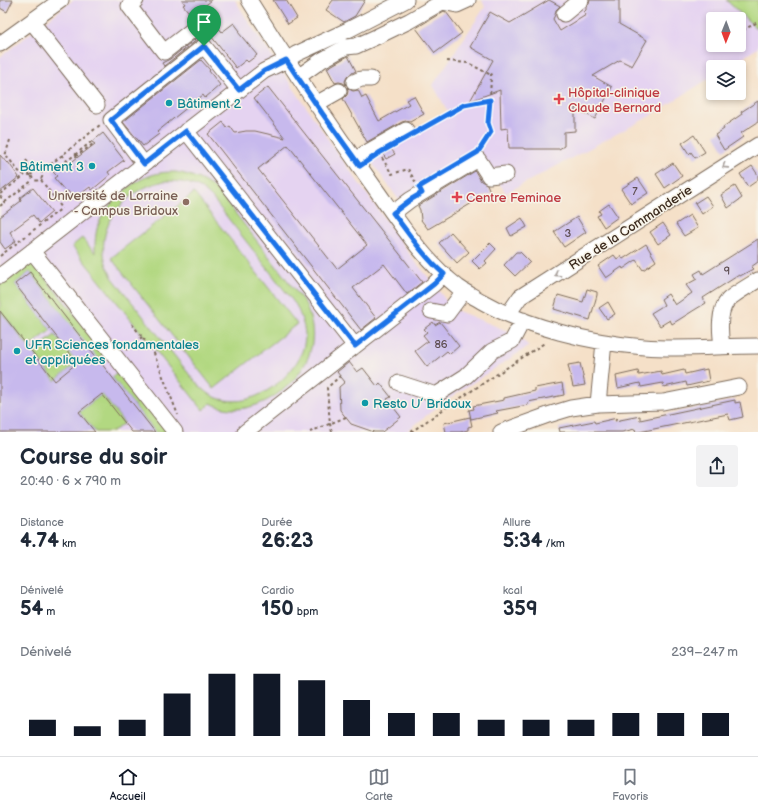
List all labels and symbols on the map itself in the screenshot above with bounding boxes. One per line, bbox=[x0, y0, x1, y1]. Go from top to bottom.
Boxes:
pin bbox=[187, 5, 221, 46]
north arrow bbox=[706, 12, 746, 52]
place label: Hôpital-clinique Claude Bernard bbox=[568, 85, 661, 116]
marker: Hôpital-clinique Claude Bernard bbox=[553, 93, 565, 105]
place label: Bâtiment 2 bbox=[177, 96, 242, 112]
marker: Bâtiment 2 bbox=[164, 98, 174, 108]
place label: Bâtiment 3 bbox=[19, 159, 84, 175]
marker: Bâtiment 3 bbox=[87, 161, 97, 171]
one-way arrow bbox=[722, 161, 729, 169]
street label: Rue de la Commanderie bbox=[566, 182, 695, 274]
house number: 7 bbox=[632, 185, 638, 198]
place label: Université de Lorraine - Campus Bridoux bbox=[48, 188, 178, 219]
place label: Centre Feminae bbox=[466, 190, 561, 206]
marker: Centre Feminae bbox=[451, 191, 463, 203]
marker: Université de Lorraine - Campus Bridoux bbox=[181, 197, 191, 207]
house number: 3 bbox=[565, 227, 572, 240]
house number: 9 bbox=[724, 265, 730, 278]
one-way arrow bbox=[554, 269, 561, 277]
place label: UFR Sciences fondamentales et appliquées bbox=[25, 337, 200, 368]
house number: 86 bbox=[434, 338, 448, 351]
marker: UFR Sciences fondamentales et appliquées bbox=[12, 346, 22, 356]
place label: Resto U’ Bridoux bbox=[373, 396, 471, 412]
marker: Resto U’ Bridoux bbox=[360, 398, 370, 408]

